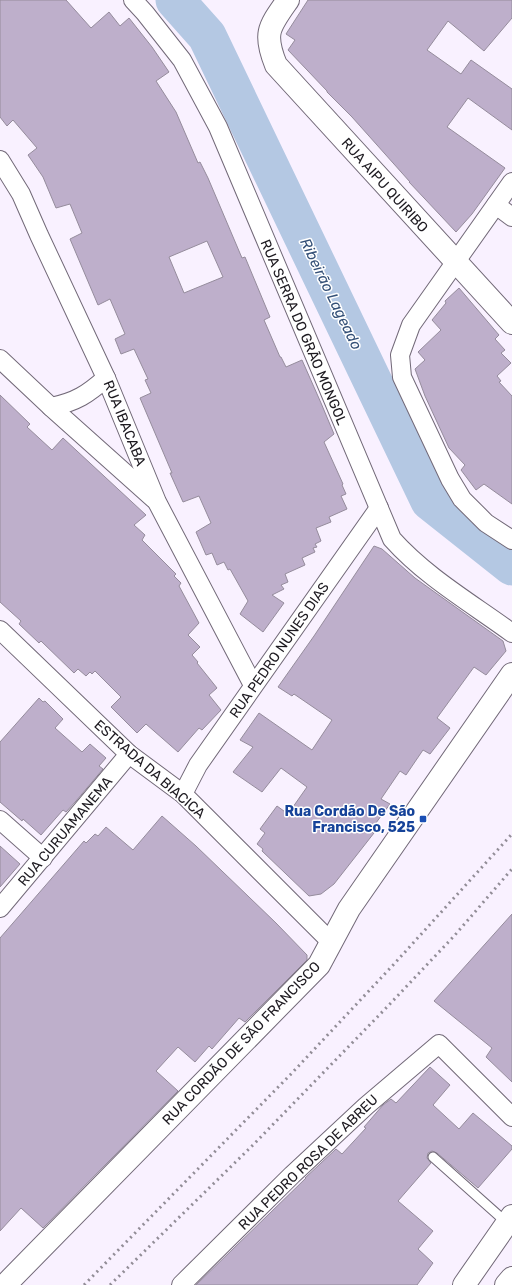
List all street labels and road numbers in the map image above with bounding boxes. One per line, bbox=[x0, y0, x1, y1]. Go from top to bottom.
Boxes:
street label: RUA AIPU QUIRIBO bbox=[338, 135, 432, 236]
street label: RUA SERRA DO GRÃO MONGOL bbox=[257, 237, 351, 428]
street label: RUA IBACABA bbox=[100, 378, 150, 469]
street label: RUA PEDRO NUNES DIAS bbox=[226, 579, 333, 721]
street label: ESTRADA DA BIACICA bbox=[91, 716, 209, 823]
street label: RUA CURUAMANEMA bbox=[15, 773, 117, 890]
street label: RUA CORDÃO DE SÃO FRANCISCO bbox=[158, 958, 324, 1128]
street label: RUA PEDRO ROSA DE ABREU bbox=[235, 1091, 382, 1234]

